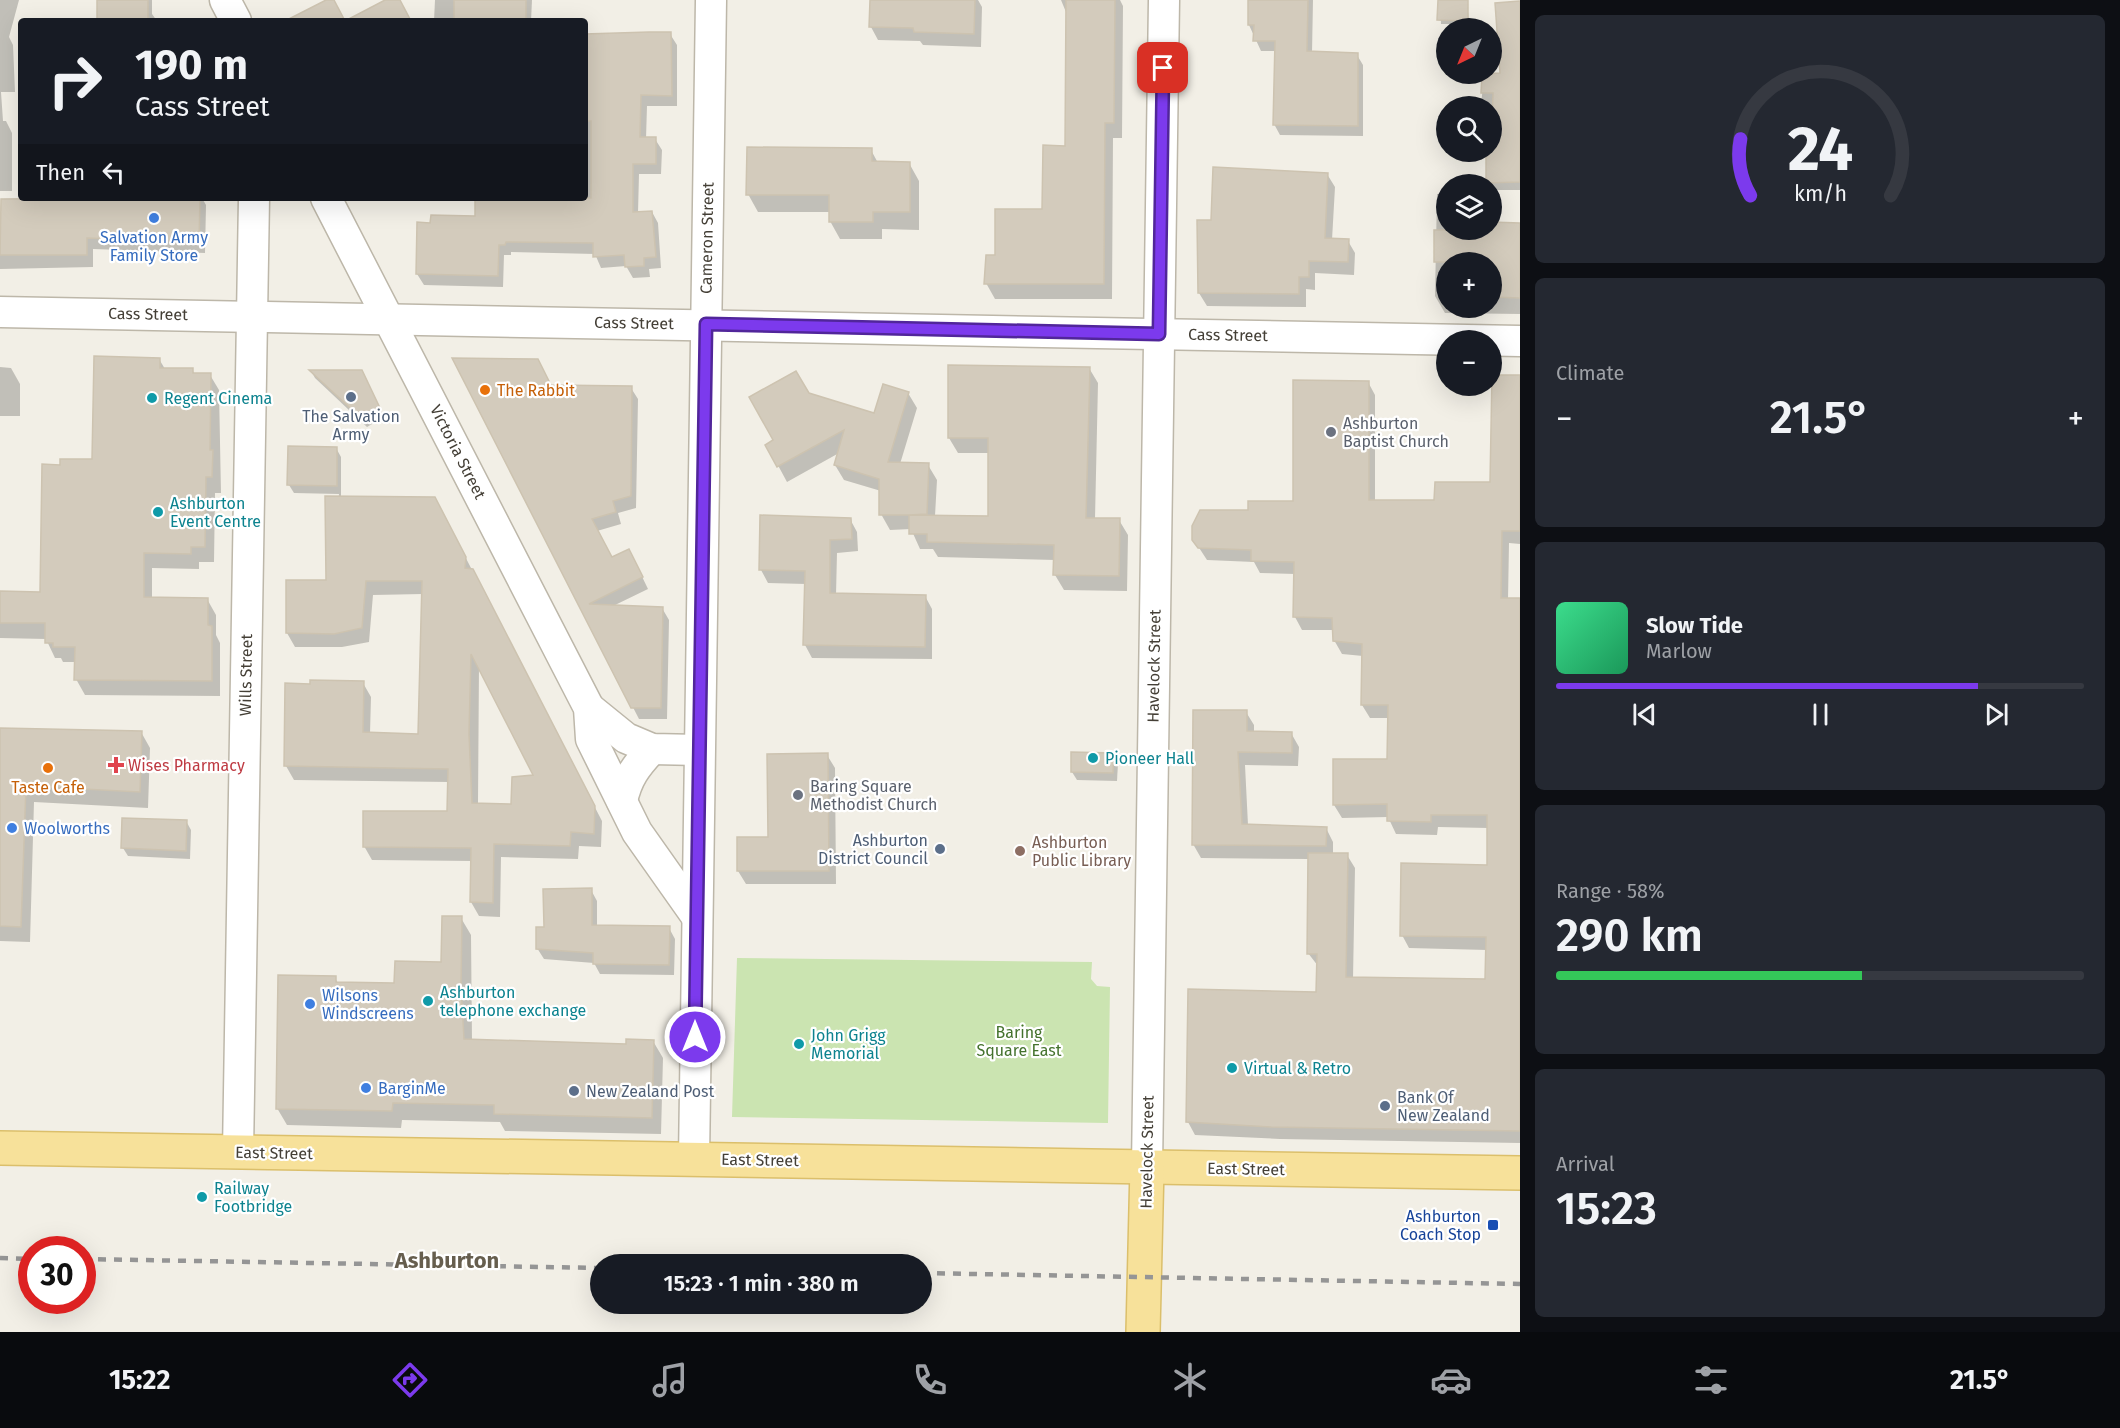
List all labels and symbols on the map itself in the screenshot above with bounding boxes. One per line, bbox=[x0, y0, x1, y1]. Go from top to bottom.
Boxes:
north arrow bbox=[1436, 18, 1502, 84]
pin bbox=[1137, 42, 1188, 93]
street label: Cameron Street bbox=[697, 182, 717, 294]
marker: Salvation Army Family Store bbox=[147, 211, 161, 225]
place label: Salvation Army Family Store bbox=[100, 228, 208, 265]
street label: Cass Street bbox=[108, 304, 188, 324]
street label: Cass Street bbox=[594, 313, 674, 333]
street label: Cass Street bbox=[1188, 325, 1268, 345]
place label: The Rabbit bbox=[497, 381, 575, 400]
marker: The Rabbit bbox=[478, 383, 492, 397]
place label: Regent Cinema bbox=[164, 389, 272, 408]
marker: The Salvation Army bbox=[344, 390, 358, 404]
marker: Regent Cinema bbox=[145, 391, 159, 405]
street label: Victoria Street bbox=[426, 402, 490, 502]
place label: The Salvation Army bbox=[302, 407, 400, 444]
place label: Ashburton Baptist Church bbox=[1343, 414, 1449, 451]
marker: Ashburton Baptist Church bbox=[1324, 425, 1338, 439]
place label: Ashburton Event Centre bbox=[170, 494, 261, 531]
marker: Ashburton Event Centre bbox=[151, 505, 165, 519]
street label: Havelock Street bbox=[1144, 609, 1164, 723]
street label: Wills Street bbox=[236, 634, 256, 716]
place label: Pioneer Hall bbox=[1105, 749, 1194, 768]
marker: Pioneer Hall bbox=[1086, 751, 1100, 765]
place label: Wises Pharmacy bbox=[128, 756, 245, 775]
marker: Wises Pharmacy bbox=[109, 758, 123, 772]
marker: Taste Cafe bbox=[41, 761, 55, 775]
place label: Baring Square Methodist Church bbox=[810, 777, 937, 814]
place label: Taste Cafe bbox=[11, 778, 85, 797]
marker: Baring Square Methodist Church bbox=[791, 788, 805, 802]
place label: Woolworths bbox=[24, 819, 110, 838]
marker: Woolworths bbox=[5, 821, 19, 835]
place label: Ashburton District Council bbox=[818, 831, 928, 868]
place label: Ashburton Public Library bbox=[1032, 833, 1131, 870]
marker: Ashburton District Council bbox=[933, 842, 947, 856]
marker: Ashburton Public Library bbox=[1013, 844, 1027, 858]
place label: Ashburton telephone exchange bbox=[440, 983, 586, 1020]
place label: Wilsons Windscreens bbox=[322, 986, 414, 1023]
marker: Ashburton telephone exchange bbox=[421, 994, 435, 1008]
marker: Wilsons Windscreens bbox=[303, 997, 317, 1011]
position arrow bbox=[663, 1005, 727, 1069]
park label: Baring Square East bbox=[976, 1023, 1062, 1060]
place label: John Grigg Memorial bbox=[811, 1026, 886, 1063]
marker: John Grigg Memorial bbox=[792, 1037, 806, 1051]
place label: Virtual & Retro bbox=[1244, 1059, 1351, 1078]
marker: Virtual & Retro bbox=[1225, 1061, 1239, 1075]
place label: BarginMe bbox=[378, 1079, 446, 1098]
marker: BarginMe bbox=[359, 1081, 373, 1095]
place label: New Zealand Post bbox=[586, 1082, 715, 1101]
marker: New Zealand Post bbox=[567, 1084, 581, 1098]
place label: Bank Of New Zealand bbox=[1397, 1088, 1490, 1125]
street label: Havelock Street bbox=[1137, 1095, 1157, 1209]
marker: Bank Of New Zealand bbox=[1378, 1099, 1392, 1113]
street label: East Street bbox=[235, 1143, 313, 1163]
street label: East Street bbox=[721, 1150, 799, 1170]
street label: East Street bbox=[1207, 1159, 1285, 1179]
place label: Railway Footbridge bbox=[214, 1179, 292, 1216]
marker: Railway Footbridge bbox=[195, 1190, 209, 1204]
place label: Ashburton Coach Stop bbox=[1400, 1207, 1481, 1244]
marker: Ashburton Coach Stop bbox=[1486, 1218, 1500, 1232]
speed limit sign: 30 bbox=[18, 1236, 96, 1314]
district label: Ashburton bbox=[394, 1247, 499, 1274]

